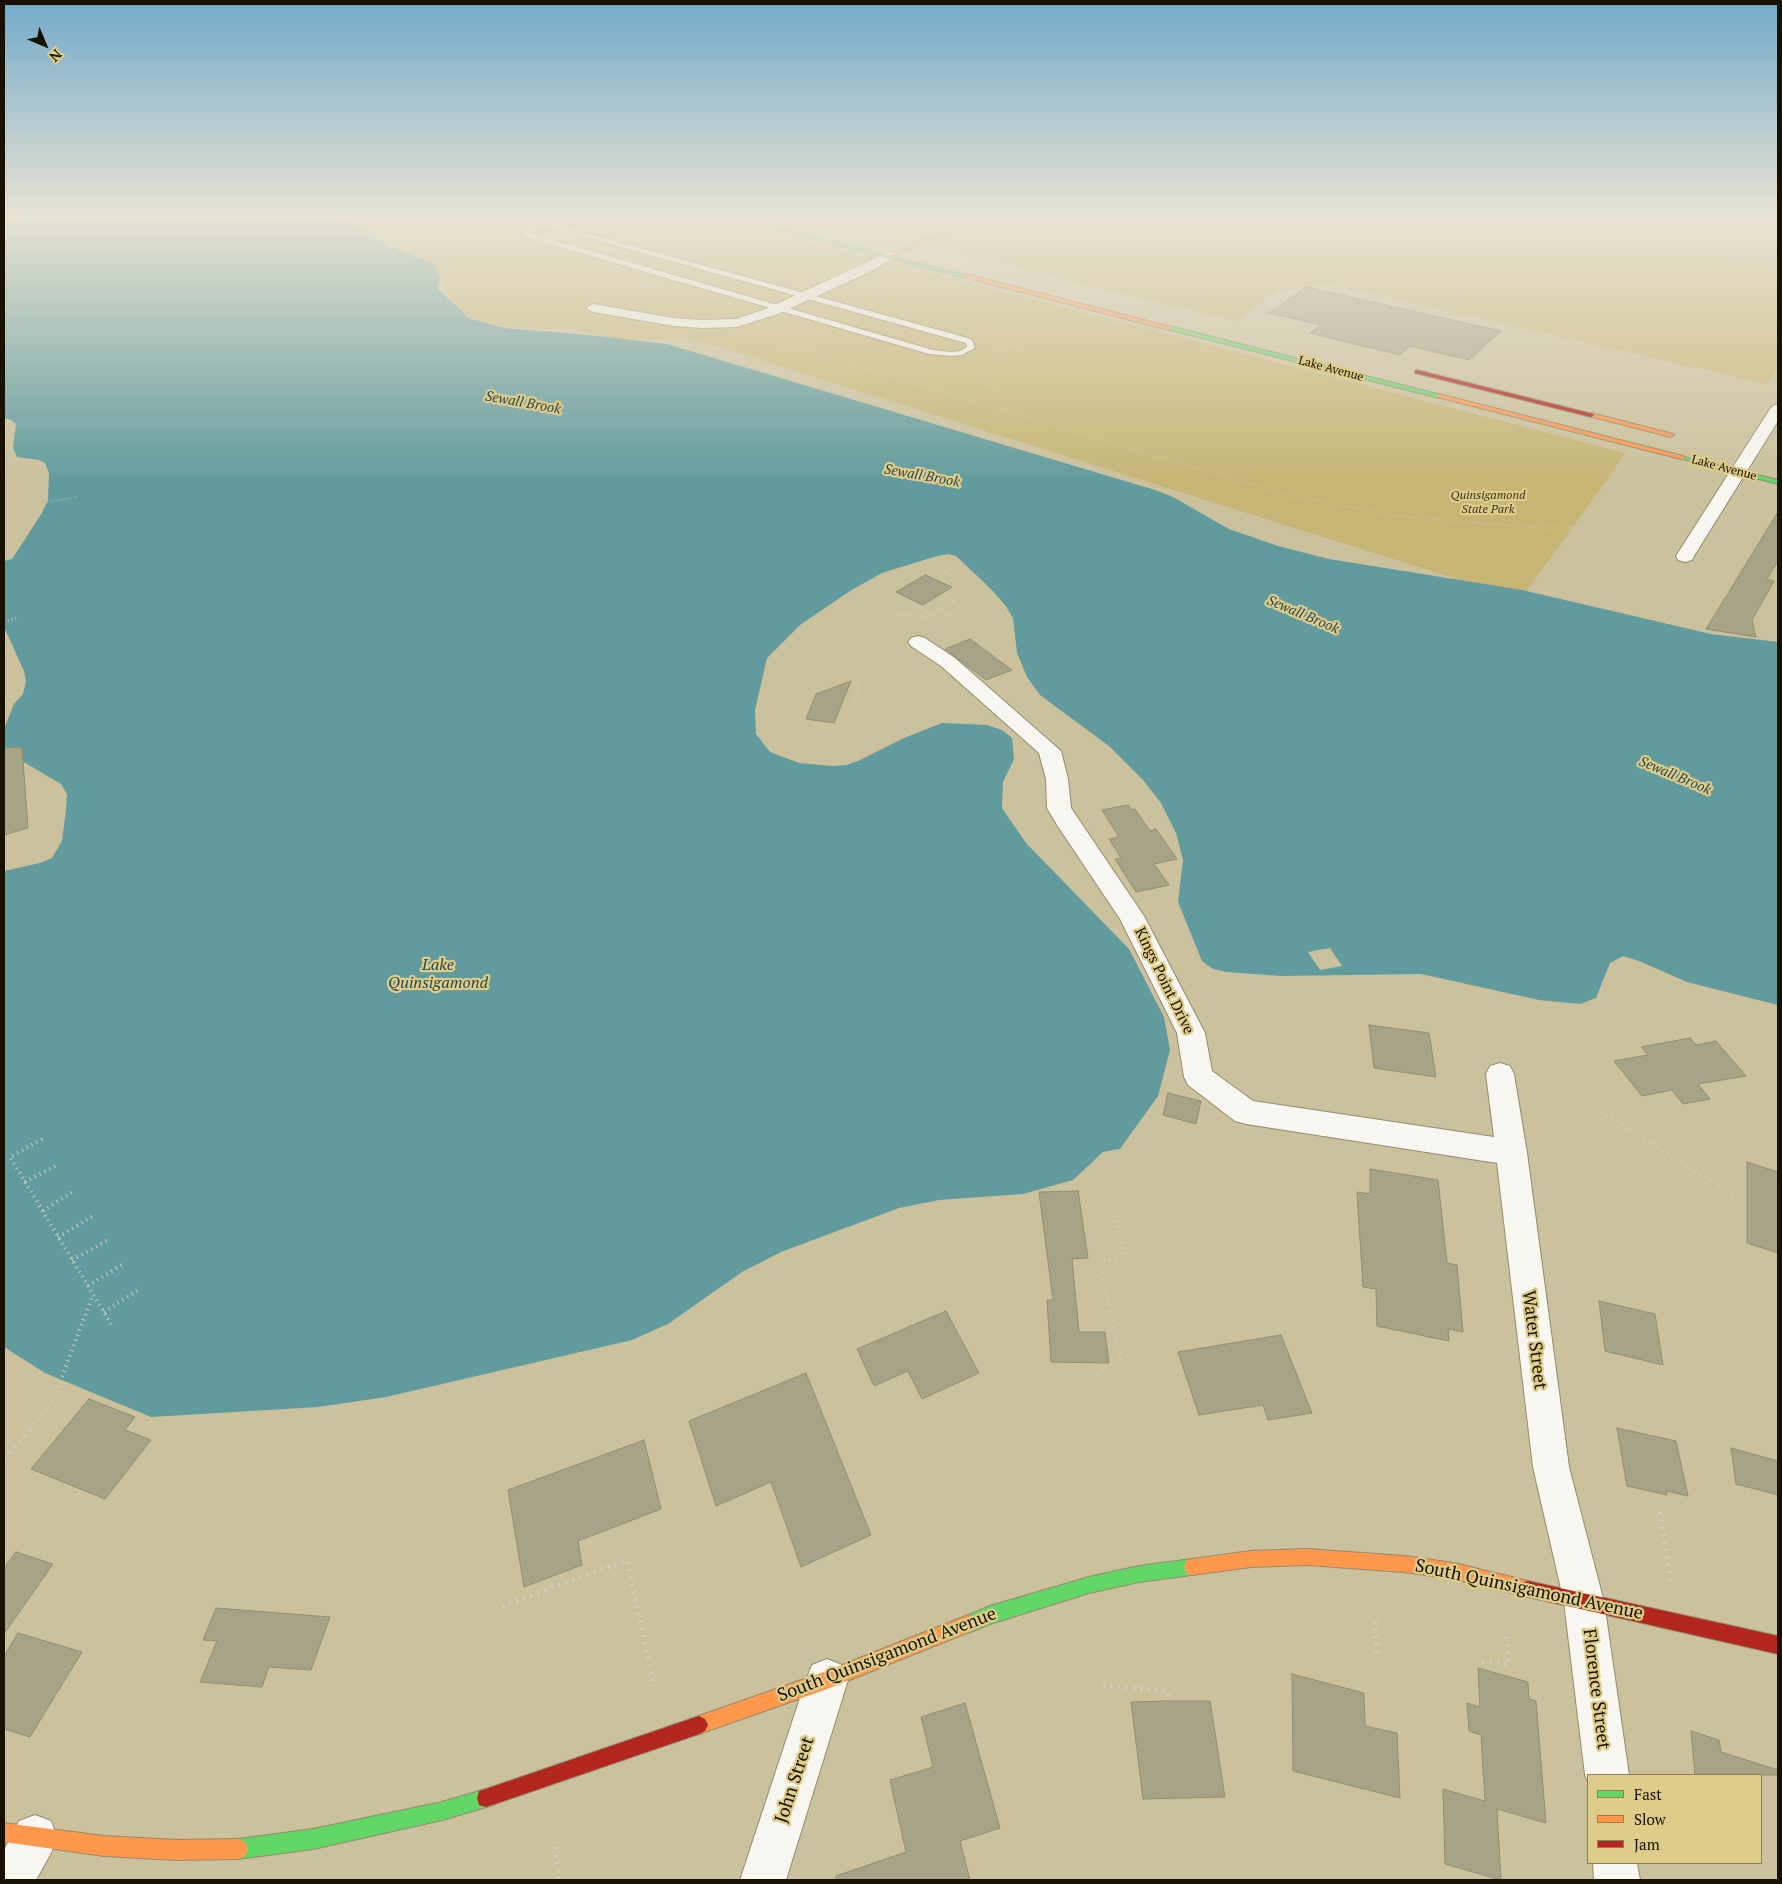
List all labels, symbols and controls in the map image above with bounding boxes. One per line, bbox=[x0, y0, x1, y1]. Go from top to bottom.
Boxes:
north arrow bbox=[20, 20, 70, 70]
text: N bbox=[45, 45, 66, 66]
street label: Lake Avenue bbox=[1297, 353, 1365, 385]
water label: Sewall Brook bbox=[484, 388, 562, 418]
street label: Lake Avenue bbox=[1690, 452, 1758, 484]
water label: Sewall Brook bbox=[883, 461, 961, 491]
park label: Quinsigamond State Park bbox=[1450, 489, 1526, 517]
water label: Sewall Brook bbox=[1264, 592, 1342, 638]
water label: Sewall Brook bbox=[1636, 753, 1714, 799]
street label: Kings Point Drive bbox=[1130, 925, 1198, 1037]
water label: Lake Quinsigamond bbox=[388, 955, 488, 993]
street label: Water Street bbox=[1517, 1289, 1551, 1391]
street label: South Quinsigamond Avenue bbox=[1413, 1555, 1645, 1625]
street label: South Quinsigamond Avenue bbox=[775, 1603, 999, 1707]
street label: Florence Street bbox=[1578, 1627, 1614, 1751]
street label: John Street bbox=[771, 1734, 819, 1826]
legend bbox=[1587, 1774, 1762, 1864]
text: Fast bbox=[1634, 1784, 1662, 1804]
text: Slow bbox=[1634, 1809, 1666, 1829]
text: Jam bbox=[1634, 1834, 1660, 1854]

